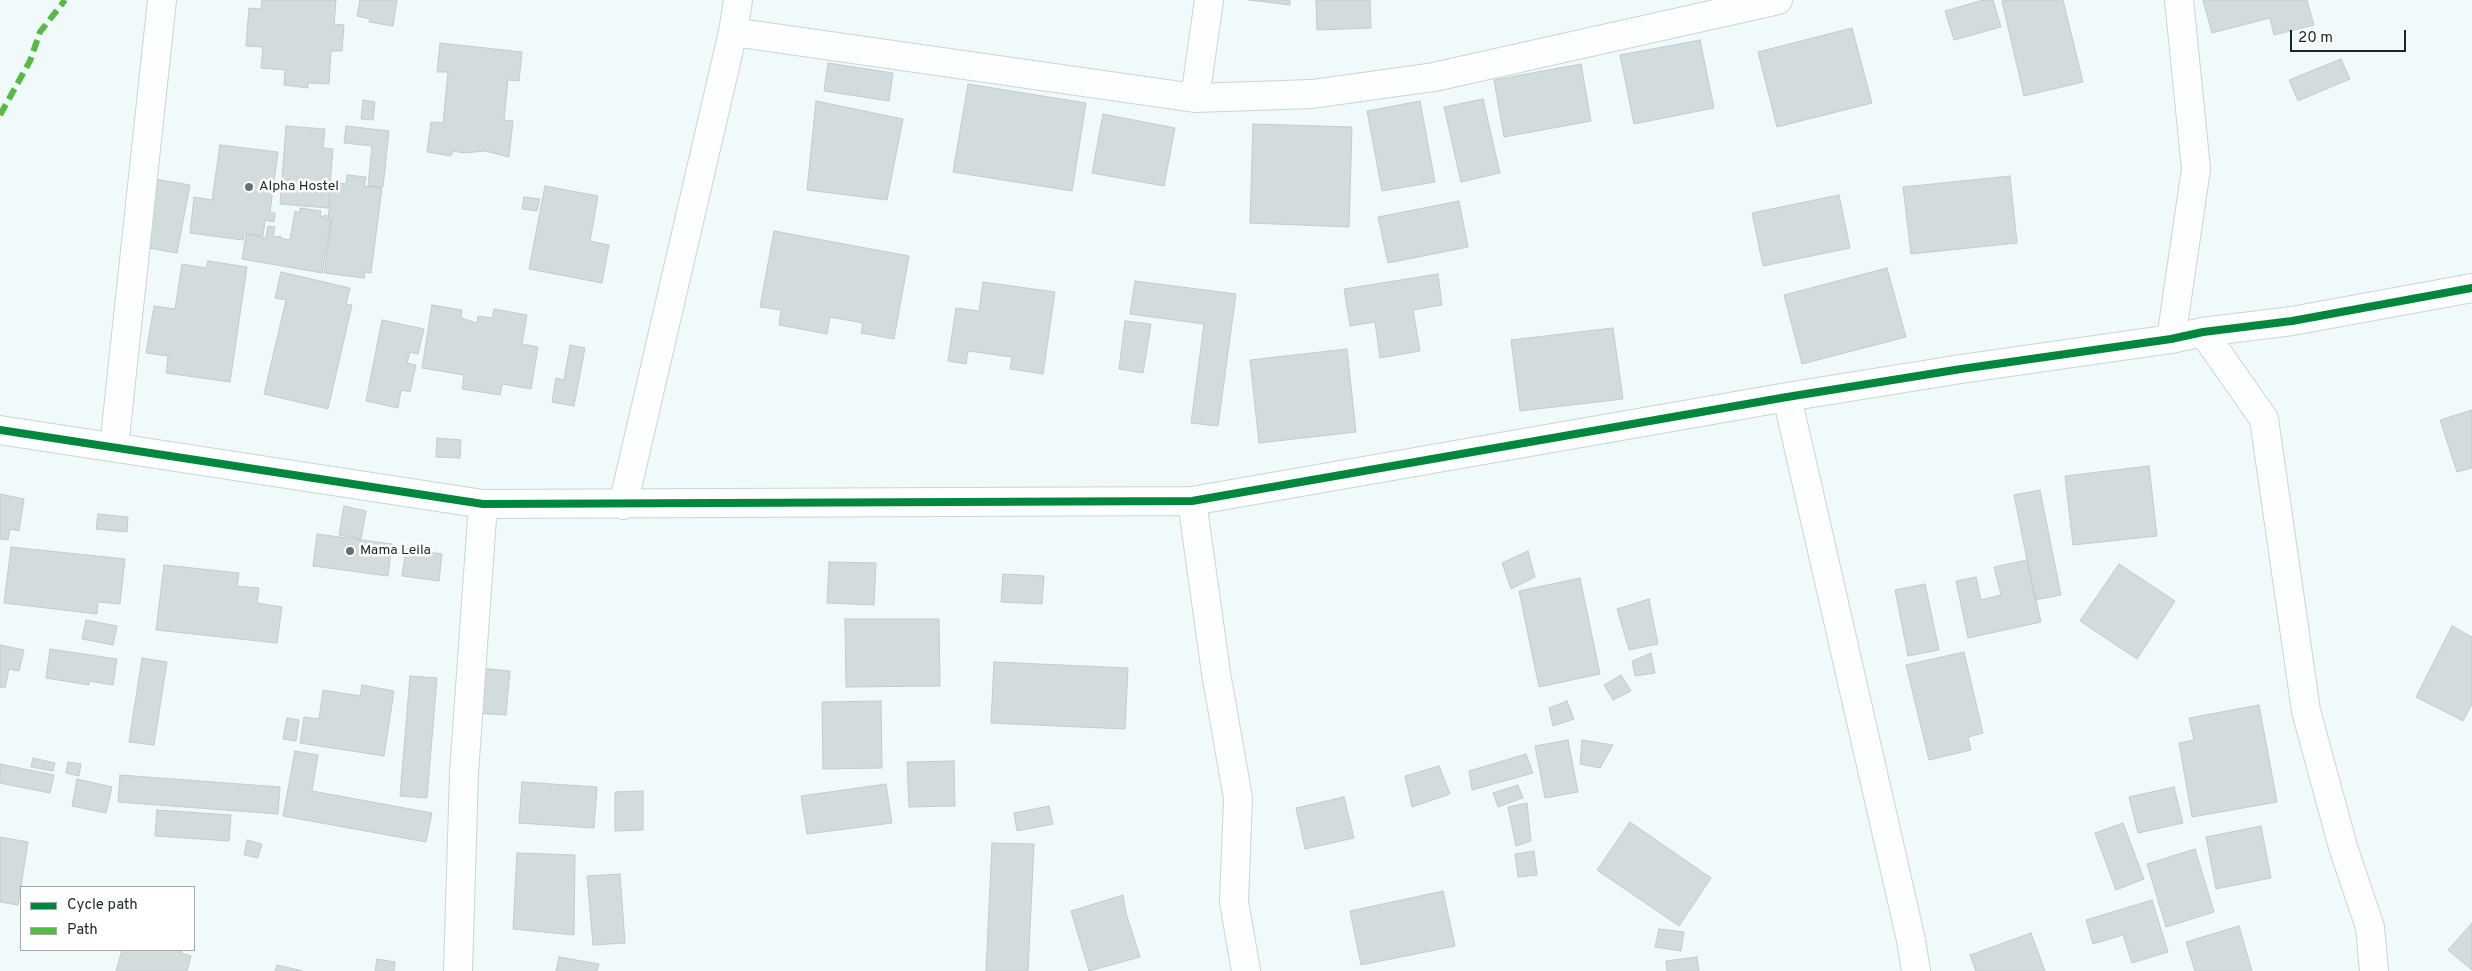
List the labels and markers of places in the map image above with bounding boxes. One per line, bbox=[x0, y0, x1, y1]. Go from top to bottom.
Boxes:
place label: Alpha Hostel bbox=[259, 179, 339, 195]
marker: Alpha Hostel bbox=[243, 181, 255, 193]
place label: Mama Leila bbox=[360, 543, 431, 559]
marker: Mama Leila bbox=[344, 545, 356, 557]

